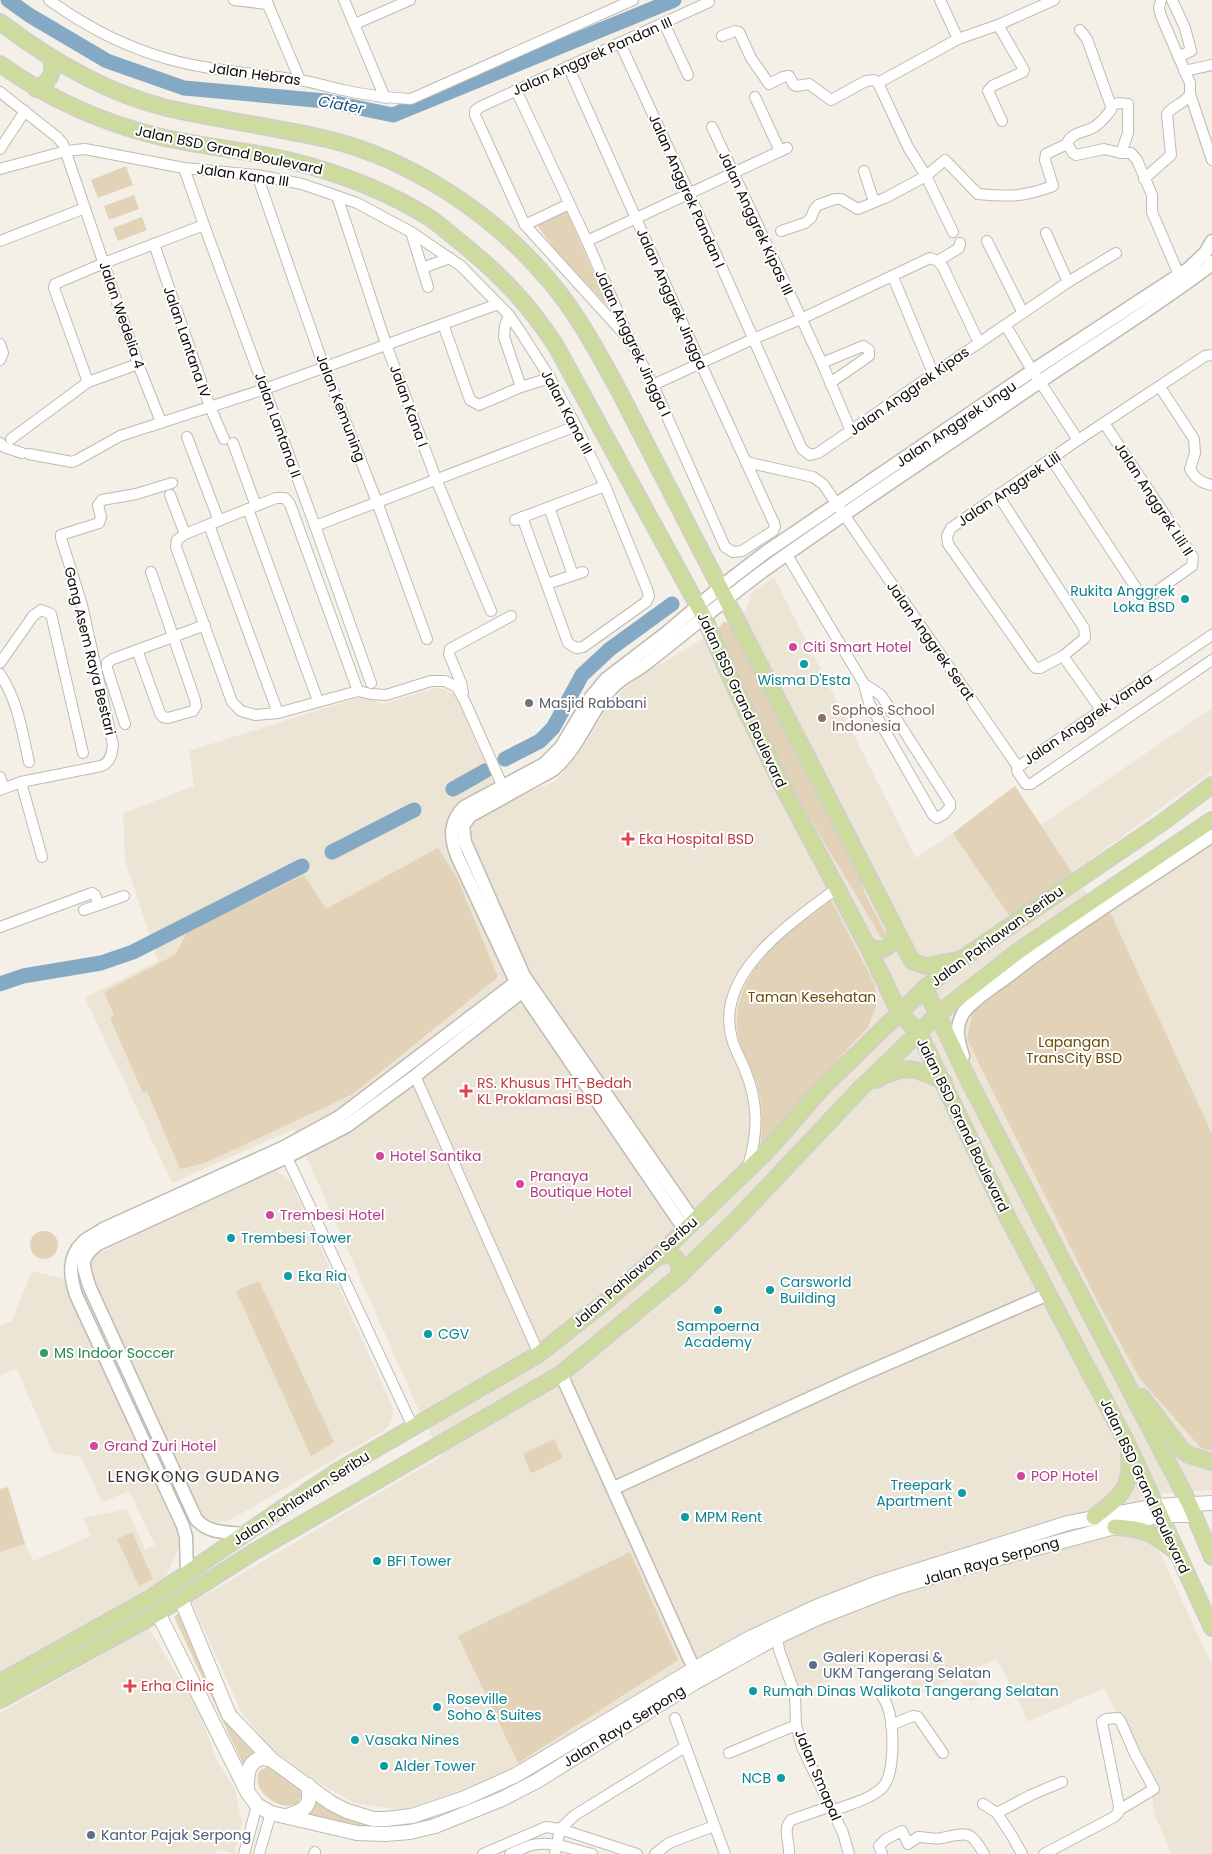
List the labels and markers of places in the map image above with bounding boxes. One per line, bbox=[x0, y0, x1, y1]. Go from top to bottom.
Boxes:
place label: Rukita Anggrek Loka BSD bbox=[1070, 581, 1176, 617]
marker: Rukita Anggrek Loka BSD bbox=[1179, 593, 1191, 605]
place label: Citi Smart Hotel bbox=[803, 637, 912, 657]
marker: Citi Smart Hotel bbox=[787, 641, 799, 653]
marker: Wisma D'Esta bbox=[798, 658, 810, 670]
place label: Wisma D'Esta bbox=[757, 670, 851, 690]
place label: Masjid Rabbani bbox=[539, 693, 647, 713]
marker: Masjid Rabbani bbox=[523, 697, 535, 709]
place label: Sophos School Indonesia bbox=[832, 700, 935, 736]
marker: Sophos School Indonesia bbox=[816, 712, 828, 724]
place label: Eka Hospital BSD bbox=[639, 829, 754, 849]
marker: Eka Hospital BSD bbox=[621, 832, 635, 846]
place label: RS. Khusus THT-Bedah KL Proklamasi BSD bbox=[477, 1073, 632, 1109]
marker: RS. Khusus THT-Bedah KL Proklamasi BSD bbox=[459, 1084, 473, 1098]
place label: Hotel Santika bbox=[390, 1146, 481, 1166]
marker: Hotel Santika bbox=[374, 1150, 386, 1162]
place label: Pranaya Boutique Hotel bbox=[530, 1166, 632, 1202]
marker: Pranaya Boutique Hotel bbox=[514, 1178, 526, 1190]
place label: Trembesi Hotel bbox=[280, 1205, 384, 1225]
marker: Trembesi Hotel bbox=[264, 1209, 276, 1221]
place label: Trembesi Tower bbox=[241, 1228, 351, 1248]
marker: Trembesi Tower bbox=[225, 1232, 237, 1244]
place label: Eka Ria bbox=[298, 1266, 347, 1286]
marker: Eka Ria bbox=[282, 1270, 294, 1282]
place label: Carsworld Building bbox=[780, 1272, 851, 1308]
marker: Carsworld Building bbox=[764, 1284, 776, 1296]
marker: Sampoerna Academy bbox=[712, 1304, 724, 1316]
place label: Sampoerna Academy bbox=[677, 1316, 759, 1352]
place label: CGV bbox=[438, 1324, 470, 1344]
marker: CGV bbox=[422, 1328, 434, 1340]
place label: MS Indoor Soccer bbox=[54, 1343, 175, 1363]
marker: MS Indoor Soccer bbox=[38, 1347, 50, 1359]
place label: Grand Zuri Hotel bbox=[104, 1436, 217, 1456]
marker: Grand Zuri Hotel bbox=[88, 1440, 100, 1452]
place label: POP Hotel bbox=[1031, 1466, 1098, 1486]
marker: POP Hotel bbox=[1015, 1470, 1027, 1482]
place label: Treepark Apartment bbox=[876, 1475, 953, 1511]
marker: Treepark Apartment bbox=[956, 1487, 968, 1499]
place label: MPM Rent bbox=[695, 1507, 762, 1527]
marker: MPM Rent bbox=[679, 1511, 691, 1523]
place label: BFI Tower bbox=[387, 1551, 452, 1571]
marker: BFI Tower bbox=[371, 1555, 383, 1567]
place label: Galeri Koperasi & UKM Tangerang Selatan bbox=[823, 1647, 991, 1683]
marker: Galeri Koperasi & UKM Tangerang Selatan bbox=[807, 1659, 819, 1671]
place label: Erha Clinic bbox=[141, 1676, 214, 1696]
marker: Erha Clinic bbox=[123, 1679, 137, 1693]
place label: Rumah Dinas Walikota Tangerang Selatan bbox=[763, 1681, 1059, 1701]
marker: Rumah Dinas Walikota Tangerang Selatan bbox=[747, 1685, 759, 1697]
place label: Roseville Soho & Suites bbox=[447, 1689, 542, 1725]
marker: Roseville Soho & Suites bbox=[431, 1701, 443, 1713]
place label: Vasaka Nines bbox=[365, 1730, 459, 1750]
marker: Vasaka Nines bbox=[349, 1734, 361, 1746]
place label: Alder Tower bbox=[394, 1756, 476, 1776]
marker: Alder Tower bbox=[378, 1760, 390, 1772]
place label: NCB bbox=[742, 1768, 771, 1788]
marker: NCB bbox=[775, 1772, 787, 1784]
place label: Kantor Pajak Serpong bbox=[101, 1825, 251, 1845]
marker: Kantor Pajak Serpong bbox=[85, 1829, 97, 1841]

